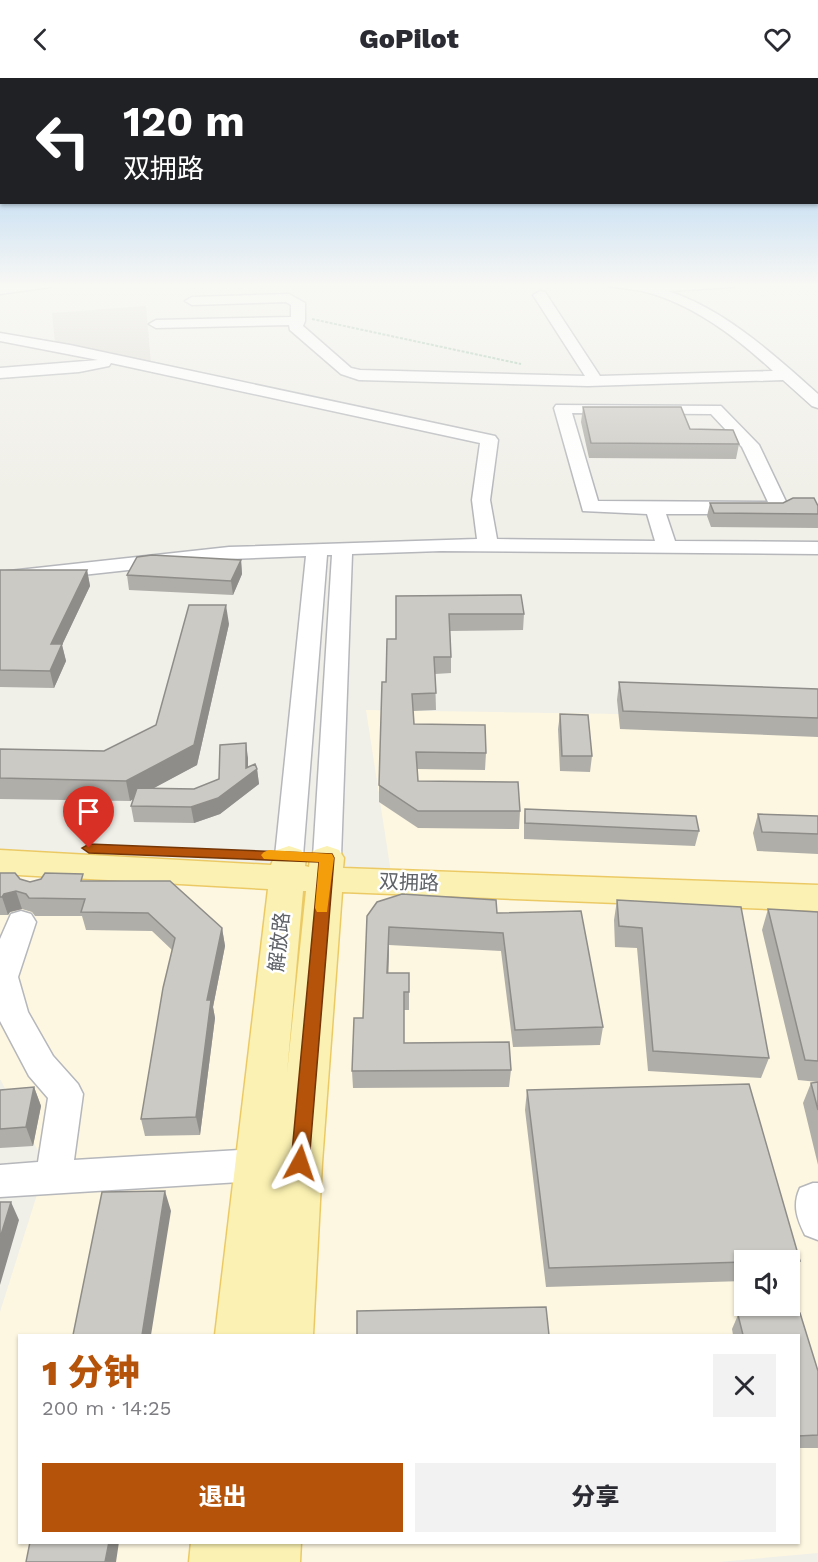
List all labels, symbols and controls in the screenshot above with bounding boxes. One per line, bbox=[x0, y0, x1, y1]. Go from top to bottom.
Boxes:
icon: back bbox=[24, 23, 57, 56]
text: GoPilot bbox=[359, 23, 459, 55]
icon: heart bbox=[761, 23, 794, 56]
text: 120 m bbox=[123, 97, 245, 146]
icon: left bbox=[24, 102, 102, 180]
text: 双拥路 bbox=[123, 153, 204, 185]
pin bbox=[63, 786, 114, 848]
icon: arrive bbox=[72, 795, 105, 828]
street label: 双拥路 bbox=[379, 869, 439, 895]
street label: 解放路 bbox=[264, 911, 294, 973]
position arrow bbox=[268, 1131, 332, 1195]
map controls bbox=[734, 1250, 800, 1316]
button: sound bbox=[734, 1250, 800, 1316]
text: 1 分钟 bbox=[42, 1352, 140, 1394]
button: close bbox=[713, 1354, 776, 1417]
text: 200 m · 14:25 bbox=[42, 1396, 171, 1420]
button: 退出 bbox=[42, 1463, 403, 1532]
button: 分享 bbox=[415, 1463, 776, 1532]

